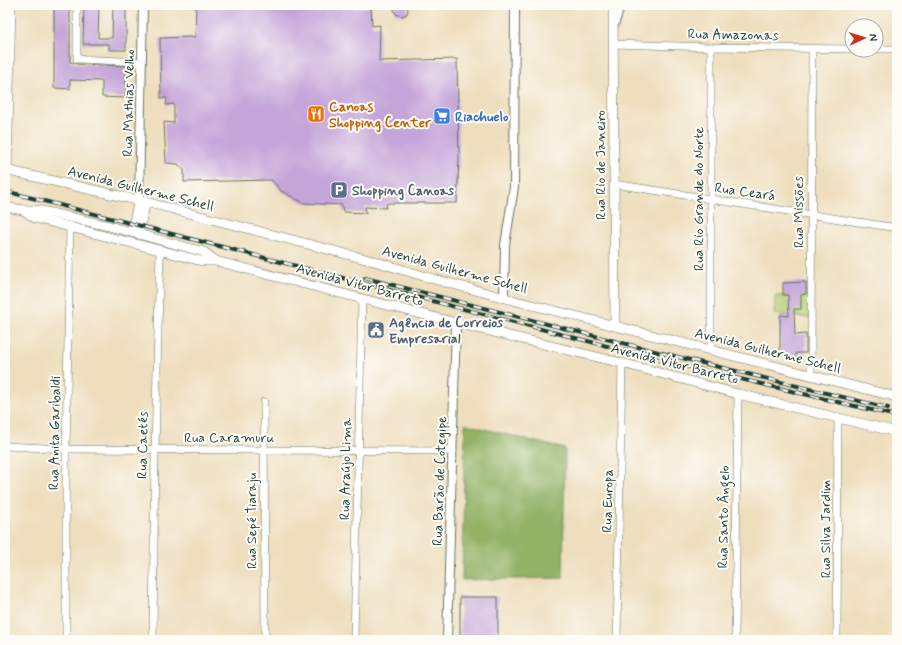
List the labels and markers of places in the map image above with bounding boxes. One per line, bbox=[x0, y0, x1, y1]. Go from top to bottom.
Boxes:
place label: Canoas Shopping Center bbox=[329, 98, 432, 133]
restaurant icon: Canoas Shopping Center bbox=[306, 104, 326, 124]
supermarket icon: Riachuelo bbox=[432, 106, 452, 126]
place label: Riachuelo bbox=[455, 108, 509, 126]
parking icon: Shopping Canoas bbox=[329, 180, 349, 200]
place label: Shopping Canoas bbox=[352, 182, 455, 201]
place label: Agência de Correios Empresarial bbox=[389, 314, 504, 348]
public building icon: Agência de Correios Empresarial bbox=[366, 320, 386, 340]

